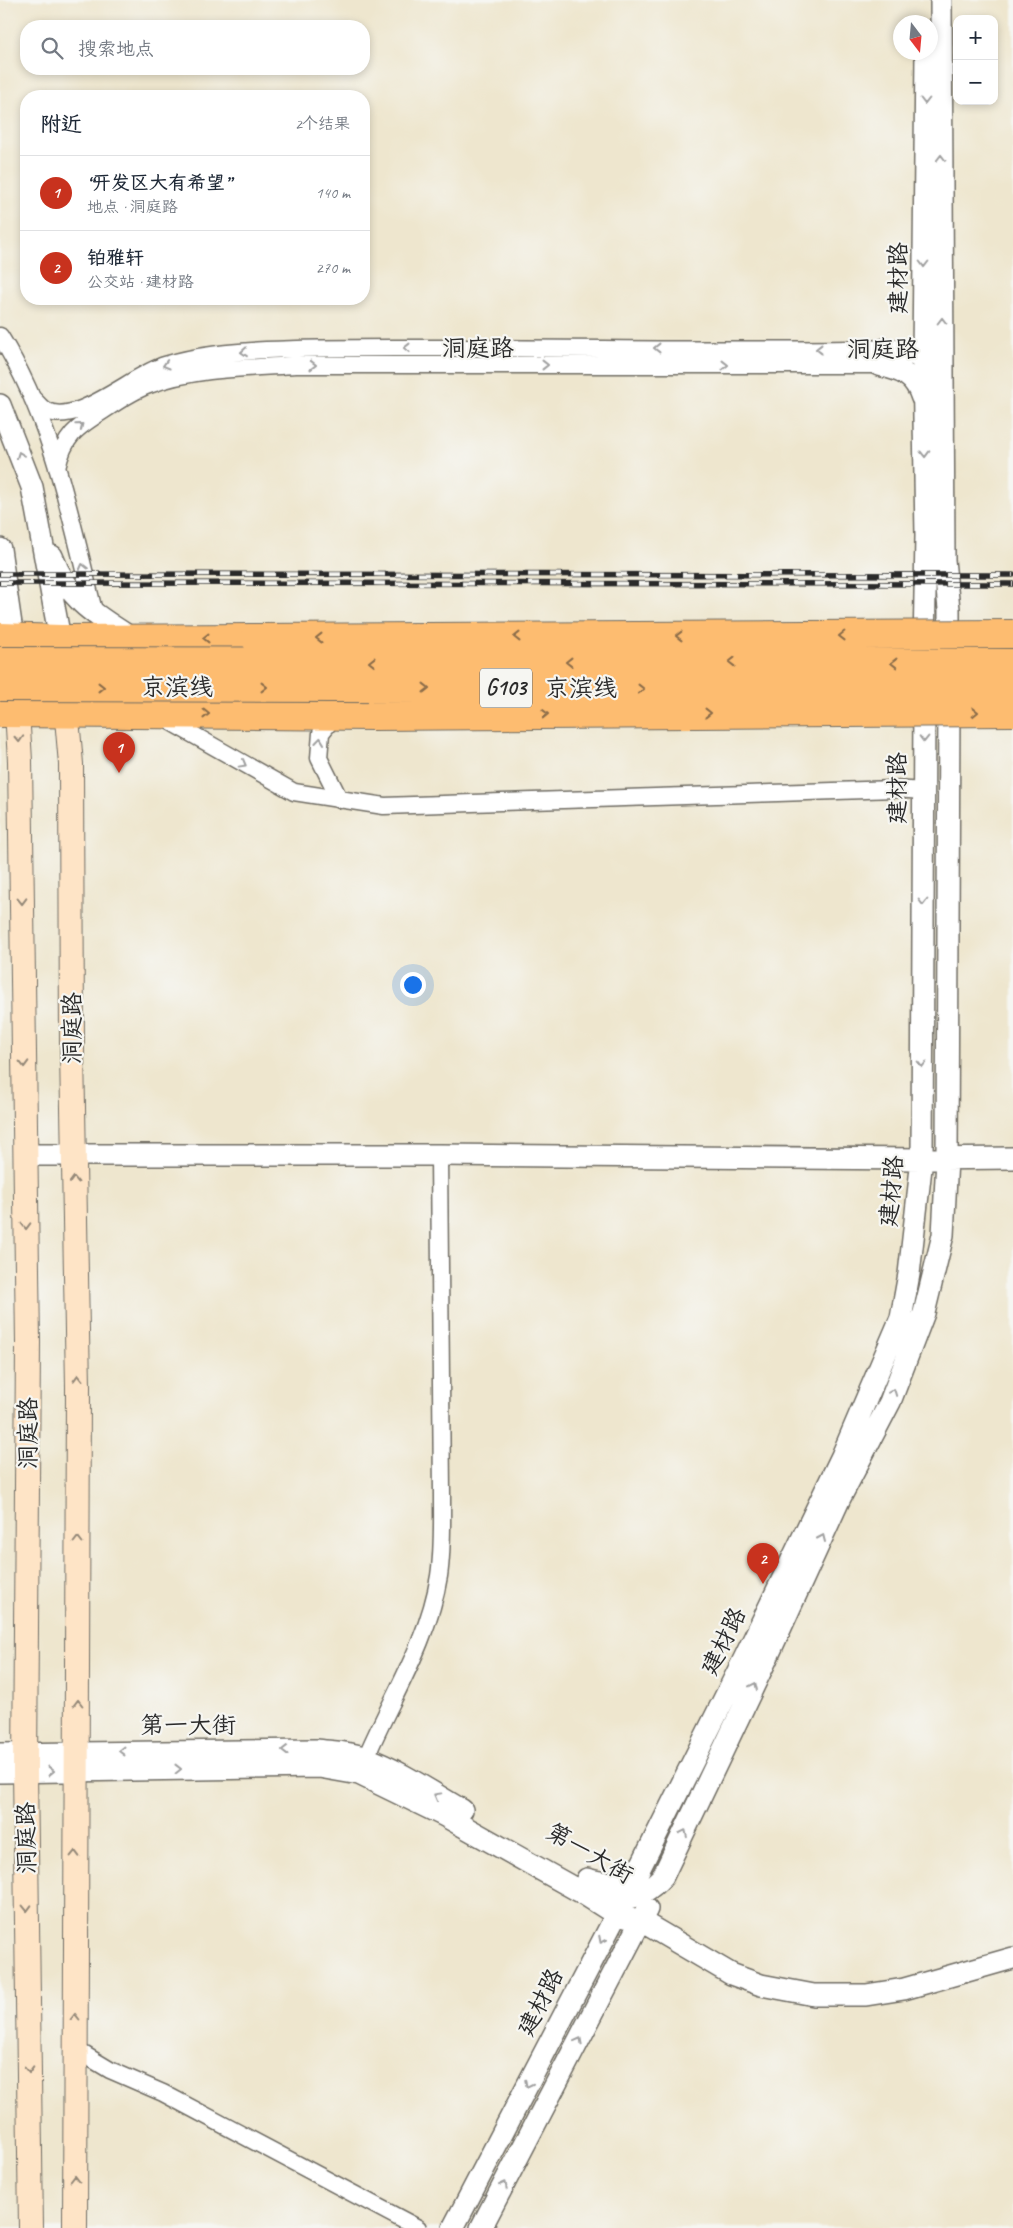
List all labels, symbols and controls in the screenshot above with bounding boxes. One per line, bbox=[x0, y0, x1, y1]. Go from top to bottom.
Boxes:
north arrow bbox=[893, 15, 938, 60]
map controls bbox=[953, 15, 998, 105]
button: + bbox=[953, 15, 998, 60]
search box bbox=[20, 20, 370, 75]
icon: search bbox=[38, 34, 66, 62]
text: 搜索地点 bbox=[78, 37, 154, 61]
button: − bbox=[953, 60, 998, 105]
one-way arrow bbox=[920, 98, 930, 105]
text: 附近 bbox=[40, 111, 82, 137]
text: 2个结果 bbox=[295, 114, 350, 134]
one-way arrow bbox=[936, 154, 946, 162]
text: “开发区大有希望” bbox=[87, 171, 230, 195]
text: 1 bbox=[52, 183, 60, 203]
text: 140 m bbox=[316, 183, 350, 203]
text: 地点 · 洞庭路 bbox=[87, 197, 178, 217]
street label: 建材路 bbox=[883, 242, 913, 314]
text: 铂雅轩 bbox=[87, 246, 144, 270]
text: 2 bbox=[52, 258, 60, 278]
text: 270 m bbox=[316, 258, 350, 278]
one-way arrow bbox=[919, 260, 929, 268]
text: 公交站 · 建材路 bbox=[87, 272, 194, 292]
one-way arrow bbox=[937, 317, 947, 324]
street label: 洞庭路 bbox=[442, 333, 514, 363]
street label: 洞庭路 bbox=[847, 334, 919, 364]
one-way arrow bbox=[402, 343, 410, 353]
one-way arrow bbox=[652, 343, 660, 353]
one-way arrow bbox=[815, 344, 822, 354]
one-way arrow bbox=[240, 346, 248, 357]
one-way arrow bbox=[162, 359, 171, 370]
one-way arrow bbox=[309, 360, 317, 370]
one-way arrow bbox=[542, 360, 549, 370]
one-way arrow bbox=[722, 360, 729, 370]
one-way arrow bbox=[74, 423, 83, 432]
one-way arrow bbox=[919, 450, 930, 458]
one-way arrow bbox=[16, 451, 26, 460]
one-way arrow bbox=[78, 563, 89, 572]
one-way arrow bbox=[675, 631, 683, 641]
one-way arrow bbox=[838, 631, 846, 641]
one-way arrow bbox=[513, 632, 520, 642]
one-way arrow bbox=[202, 633, 210, 643]
one-way arrow bbox=[315, 633, 323, 643]
one-way arrow bbox=[368, 657, 376, 667]
one-way arrow bbox=[565, 657, 573, 667]
one-way arrow bbox=[728, 657, 736, 667]
one-way arrow bbox=[890, 658, 898, 668]
road number: G103 bbox=[480, 668, 532, 708]
street label: 京滨线 bbox=[141, 672, 213, 702]
street label: 京滨线 bbox=[545, 673, 617, 703]
one-way arrow bbox=[98, 682, 105, 692]
one-way arrow bbox=[260, 682, 268, 692]
one-way arrow bbox=[422, 683, 430, 693]
one-way arrow bbox=[638, 684, 645, 694]
one-way arrow bbox=[972, 707, 980, 717]
one-way arrow bbox=[704, 708, 712, 718]
one-way arrow bbox=[202, 709, 210, 719]
one-way arrow bbox=[542, 709, 550, 719]
pin: 1 bbox=[103, 732, 135, 773]
one-way arrow bbox=[13, 735, 24, 743]
one-way arrow bbox=[918, 735, 929, 743]
one-way arrow bbox=[314, 737, 325, 745]
street label: 建材路 bbox=[882, 752, 912, 824]
one-way arrow bbox=[237, 758, 246, 768]
one-way arrow bbox=[17, 898, 27, 906]
one-way arrow bbox=[918, 898, 928, 906]
your location bbox=[400, 972, 426, 998]
street label: 洞庭路 bbox=[57, 992, 87, 1064]
one-way arrow bbox=[19, 1060, 29, 1068]
one-way arrow bbox=[917, 1060, 927, 1068]
street label: 建材路 bbox=[873, 1154, 909, 1228]
one-way arrow bbox=[69, 1176, 79, 1184]
one-way arrow bbox=[21, 1222, 32, 1230]
one-way arrow bbox=[72, 1374, 83, 1382]
one-way arrow bbox=[887, 1388, 897, 1397]
street label: 洞庭路 bbox=[13, 1397, 43, 1469]
one-way arrow bbox=[815, 1534, 826, 1543]
one-way arrow bbox=[73, 1536, 83, 1544]
pin: 2 bbox=[747, 1543, 779, 1584]
street label: 建材路 bbox=[694, 1602, 752, 1680]
one-way arrow bbox=[748, 1682, 758, 1691]
one-way arrow bbox=[73, 1699, 83, 1706]
street label: 第一大街 bbox=[140, 1710, 236, 1740]
one-way arrow bbox=[281, 1745, 288, 1755]
one-way arrow bbox=[118, 1746, 126, 1756]
one-way arrow bbox=[174, 1764, 182, 1774]
one-way arrow bbox=[48, 1766, 55, 1776]
one-way arrow bbox=[434, 1792, 443, 1802]
street label: 洞庭路 bbox=[10, 1802, 42, 1874]
street label: 第一大街 bbox=[541, 1816, 639, 1890]
one-way arrow bbox=[678, 1829, 688, 1838]
one-way arrow bbox=[70, 1850, 81, 1858]
one-way arrow bbox=[22, 1904, 32, 1912]
one-way arrow bbox=[598, 1934, 608, 1943]
street label: 建材路 bbox=[510, 1963, 570, 2041]
one-way arrow bbox=[70, 2013, 80, 2020]
one-way arrow bbox=[573, 2037, 583, 2046]
one-way arrow bbox=[24, 2066, 34, 2074]
one-way arrow bbox=[524, 2079, 534, 2088]
one-way arrow bbox=[70, 2175, 80, 2183]
one-way arrow bbox=[498, 2181, 508, 2190]

